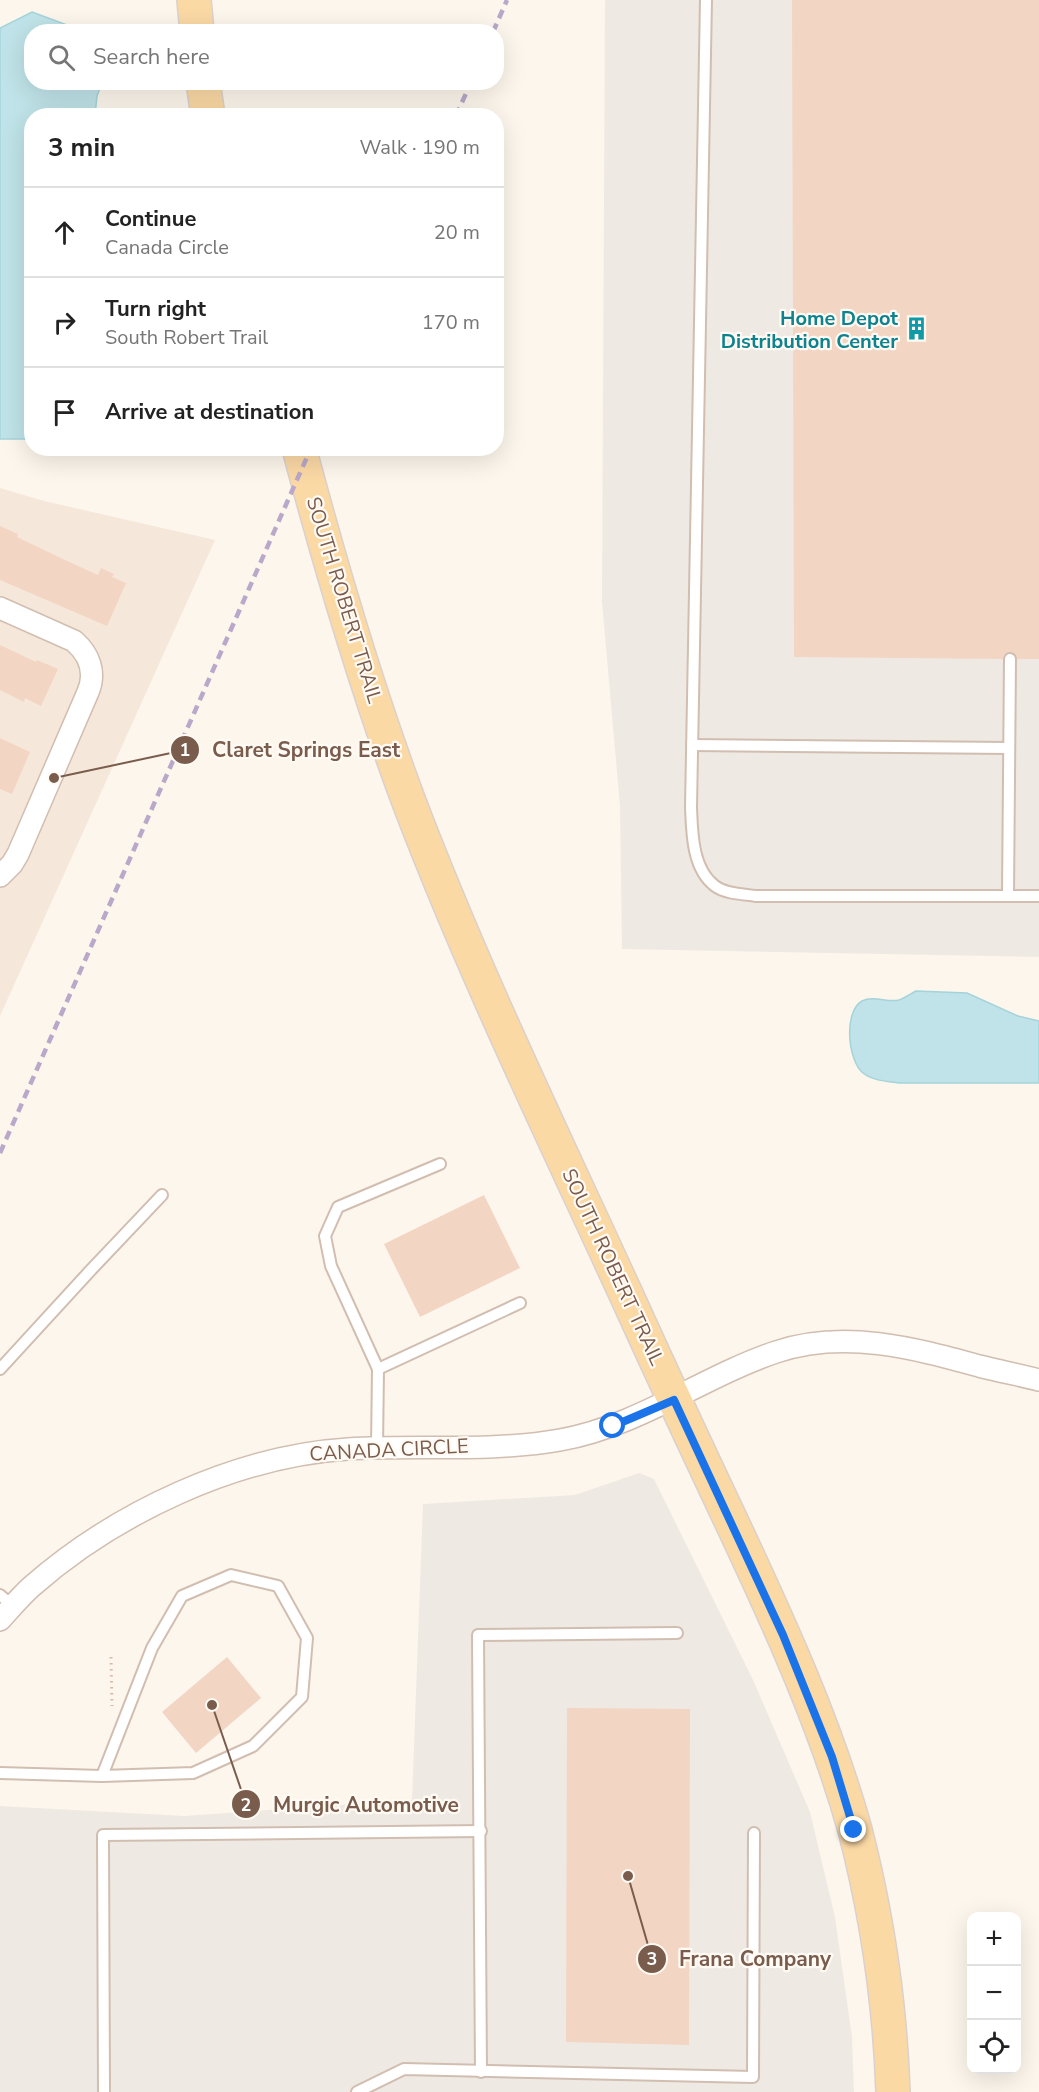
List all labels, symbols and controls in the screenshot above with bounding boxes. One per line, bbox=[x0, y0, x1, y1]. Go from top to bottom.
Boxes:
search box bbox=[24, 24, 504, 90]
icon: search bbox=[45, 41, 78, 74]
text: Search here bbox=[93, 42, 210, 72]
text: 3 min bbox=[48, 130, 115, 165]
text: Walk · 190 m bbox=[360, 134, 480, 161]
text: Continue bbox=[105, 204, 196, 234]
icon: ahead bbox=[48, 216, 81, 249]
text: 20 m bbox=[434, 219, 480, 246]
text: Canada Circle bbox=[105, 234, 229, 261]
text: Turn right bbox=[105, 294, 206, 324]
place label: Home Depot Distribution Center bbox=[721, 305, 898, 355]
icon: right bbox=[48, 306, 81, 339]
text: 170 m bbox=[422, 309, 480, 336]
building icon: Home Depot Distribution Center bbox=[903, 316, 929, 342]
text: South Robert Trail bbox=[105, 324, 268, 351]
icon: arrive bbox=[48, 396, 81, 429]
text: Arrive at destination bbox=[105, 397, 314, 427]
street label: SOUTH ROBERT TRAIL bbox=[300, 494, 388, 707]
callout: Claret Springs East bbox=[170, 730, 412, 769]
text: Claret Springs East bbox=[212, 736, 401, 764]
text: 1 bbox=[180, 738, 190, 762]
street label: SOUTH ROBERT TRAIL bbox=[555, 1164, 671, 1370]
route start bbox=[599, 1412, 625, 1438]
street label: CANADA CIRCLE bbox=[309, 1432, 469, 1468]
callout: Murgic Automotive bbox=[231, 1785, 471, 1824]
text: Murgic Automotive bbox=[273, 1791, 459, 1819]
text: 2 bbox=[241, 1793, 251, 1817]
route end bbox=[840, 1816, 866, 1842]
map controls bbox=[967, 1912, 1021, 2074]
button: + bbox=[967, 1912, 1021, 1966]
callout: Frana Company bbox=[637, 1939, 843, 1978]
text: Frana Company bbox=[679, 1945, 832, 1973]
text: 3 bbox=[647, 1947, 657, 1971]
button: − bbox=[967, 1966, 1021, 2020]
button: locate bbox=[967, 2020, 1021, 2074]

